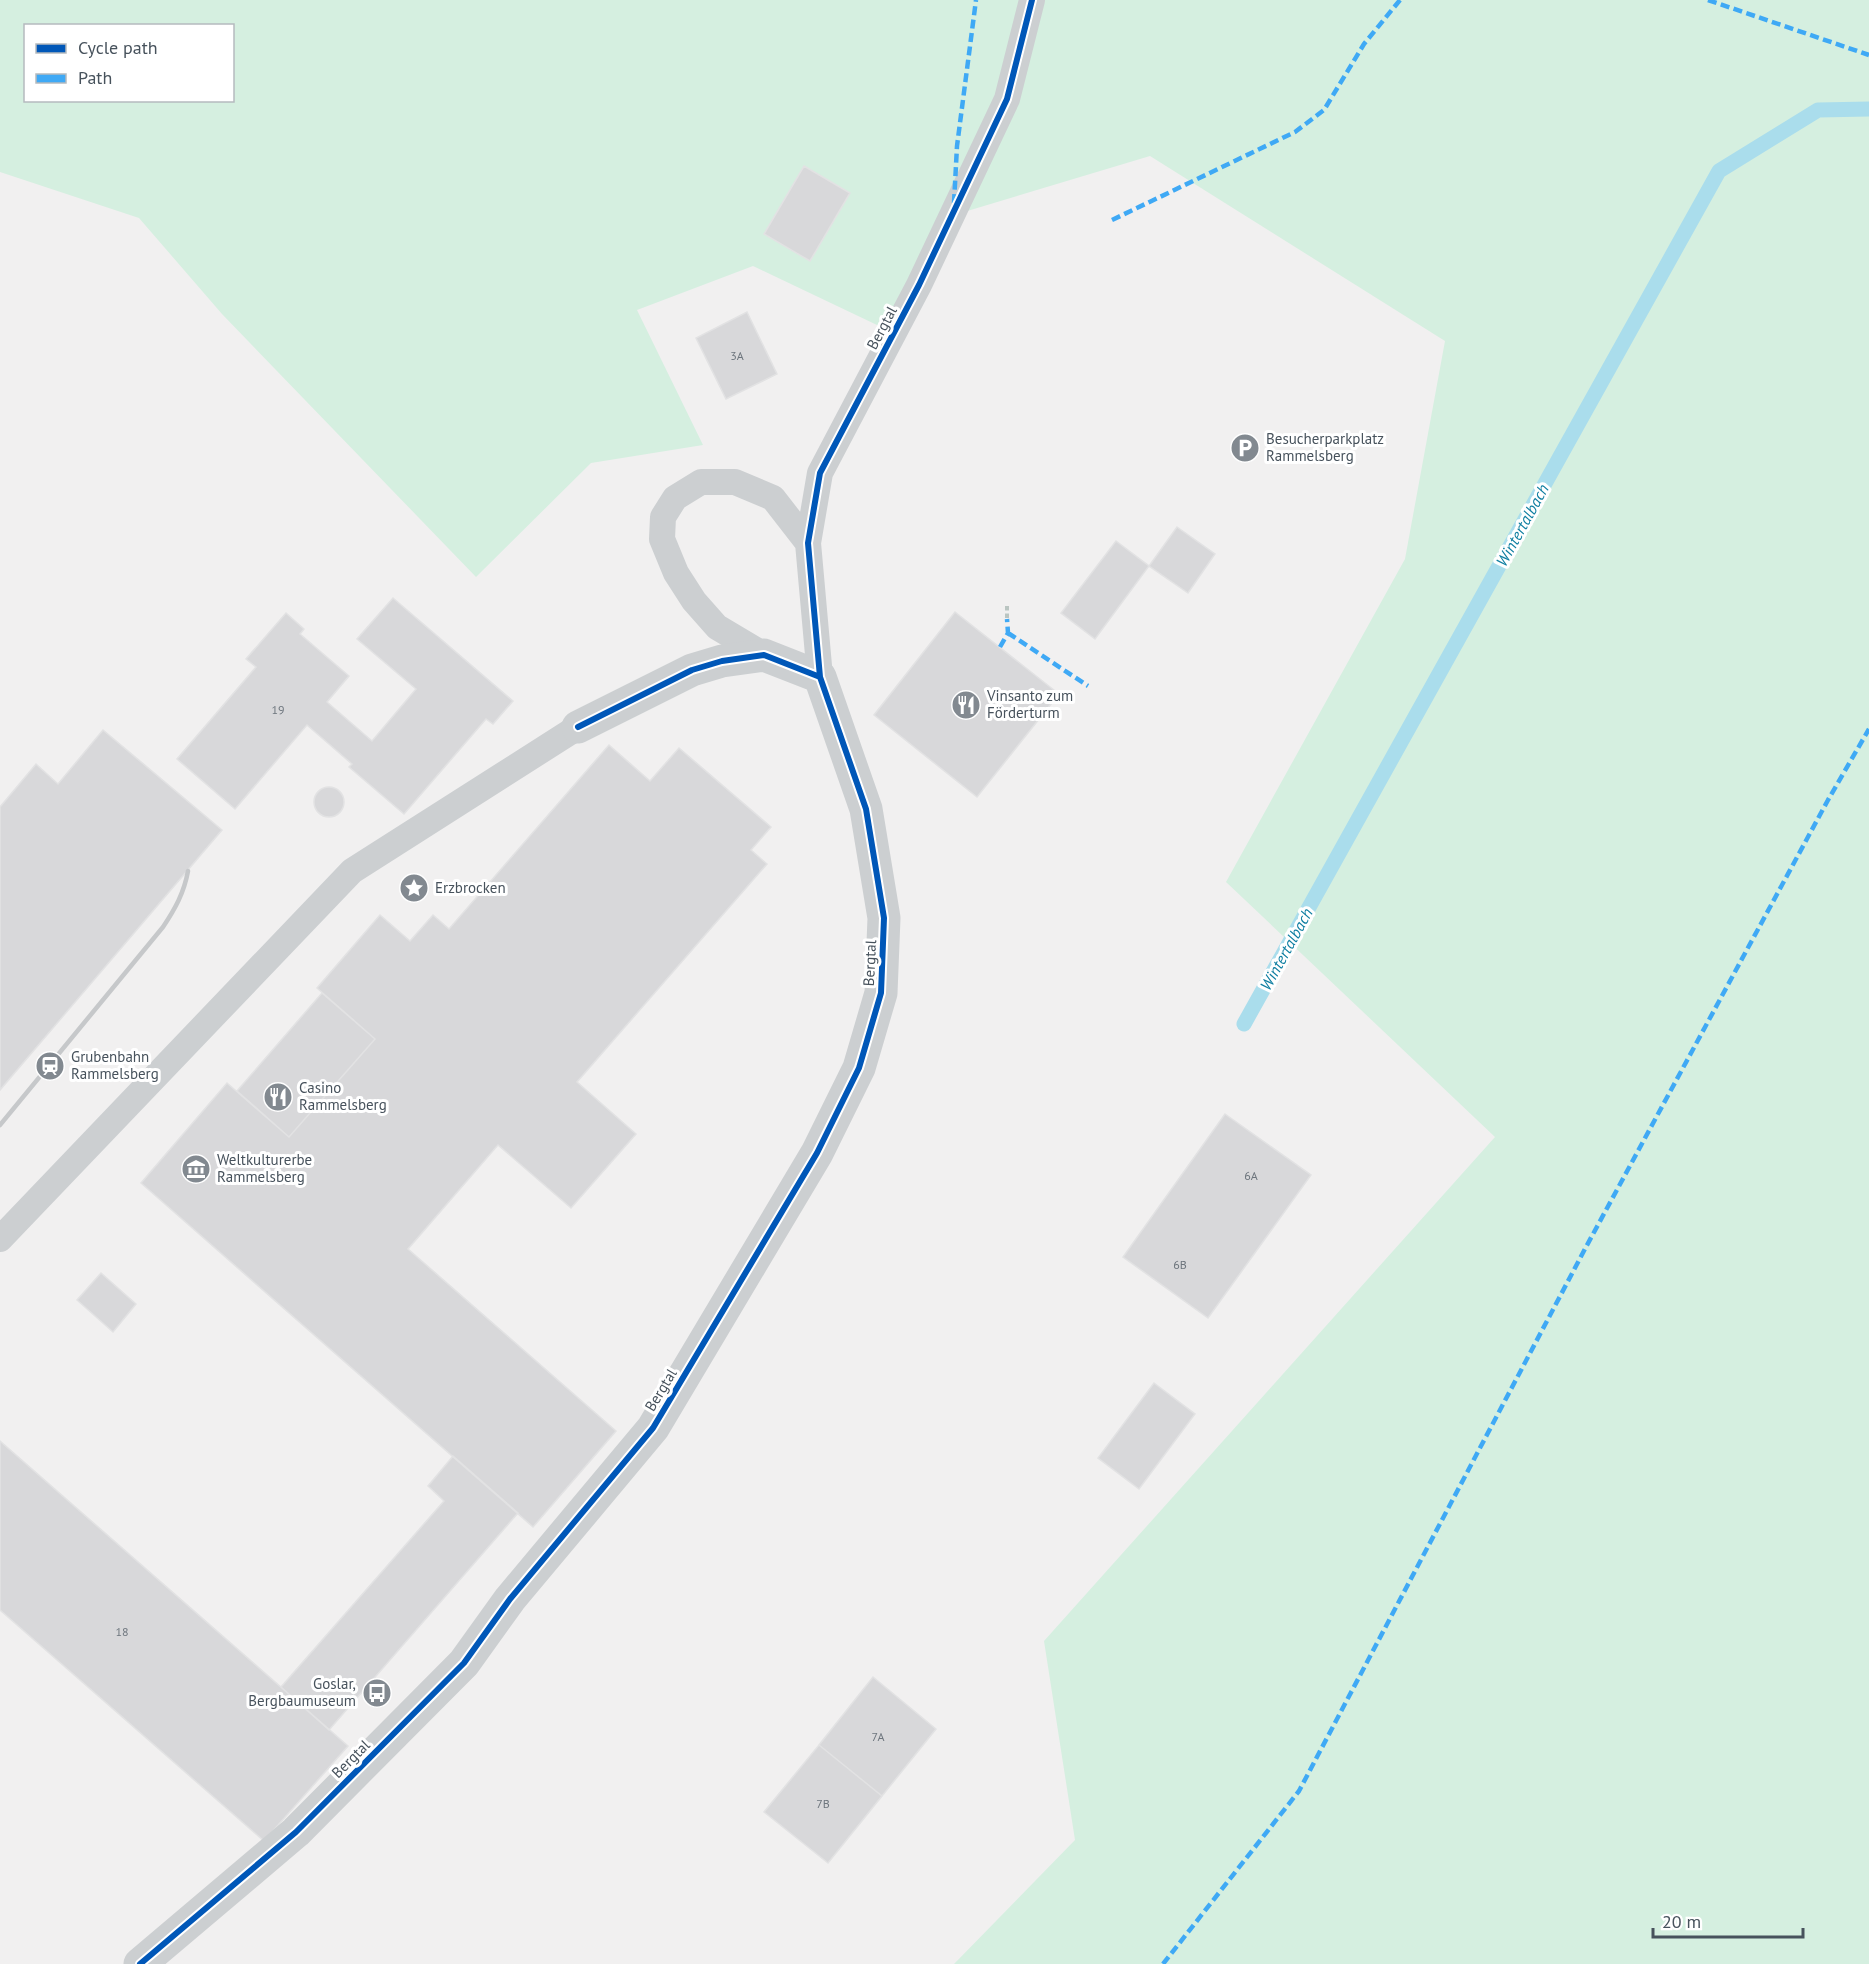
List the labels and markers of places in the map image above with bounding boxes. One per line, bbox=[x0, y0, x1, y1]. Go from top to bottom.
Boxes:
place label: Besucherparkplatz Rammelsberg bbox=[1266, 429, 1384, 465]
parking icon: Besucherparkplatz Rammelsberg bbox=[1229, 432, 1261, 464]
place label: Vinsanto zum Förderturm bbox=[986, 686, 1073, 722]
restaurant icon: Vinsanto zum Förderturm bbox=[950, 689, 982, 721]
place icon: Erzbrocken bbox=[398, 872, 430, 904]
place label: Erzbrocken bbox=[435, 878, 506, 897]
place label: Grubenbahn Rammelsberg bbox=[71, 1047, 159, 1083]
station icon: Grubenbahn Rammelsberg bbox=[34, 1050, 66, 1082]
place label: Casino Rammelsberg bbox=[299, 1078, 387, 1114]
restaurant icon: Casino Rammelsberg bbox=[262, 1081, 294, 1113]
place label: Weltkulturerbe Rammelsberg bbox=[217, 1150, 312, 1186]
museum icon: Weltkulturerbe Rammelsberg bbox=[180, 1153, 212, 1185]
place label: Goslar, Bergbaumuseum bbox=[248, 1674, 356, 1710]
bus stop icon: Goslar, Bergbaumuseum bbox=[361, 1677, 393, 1709]

